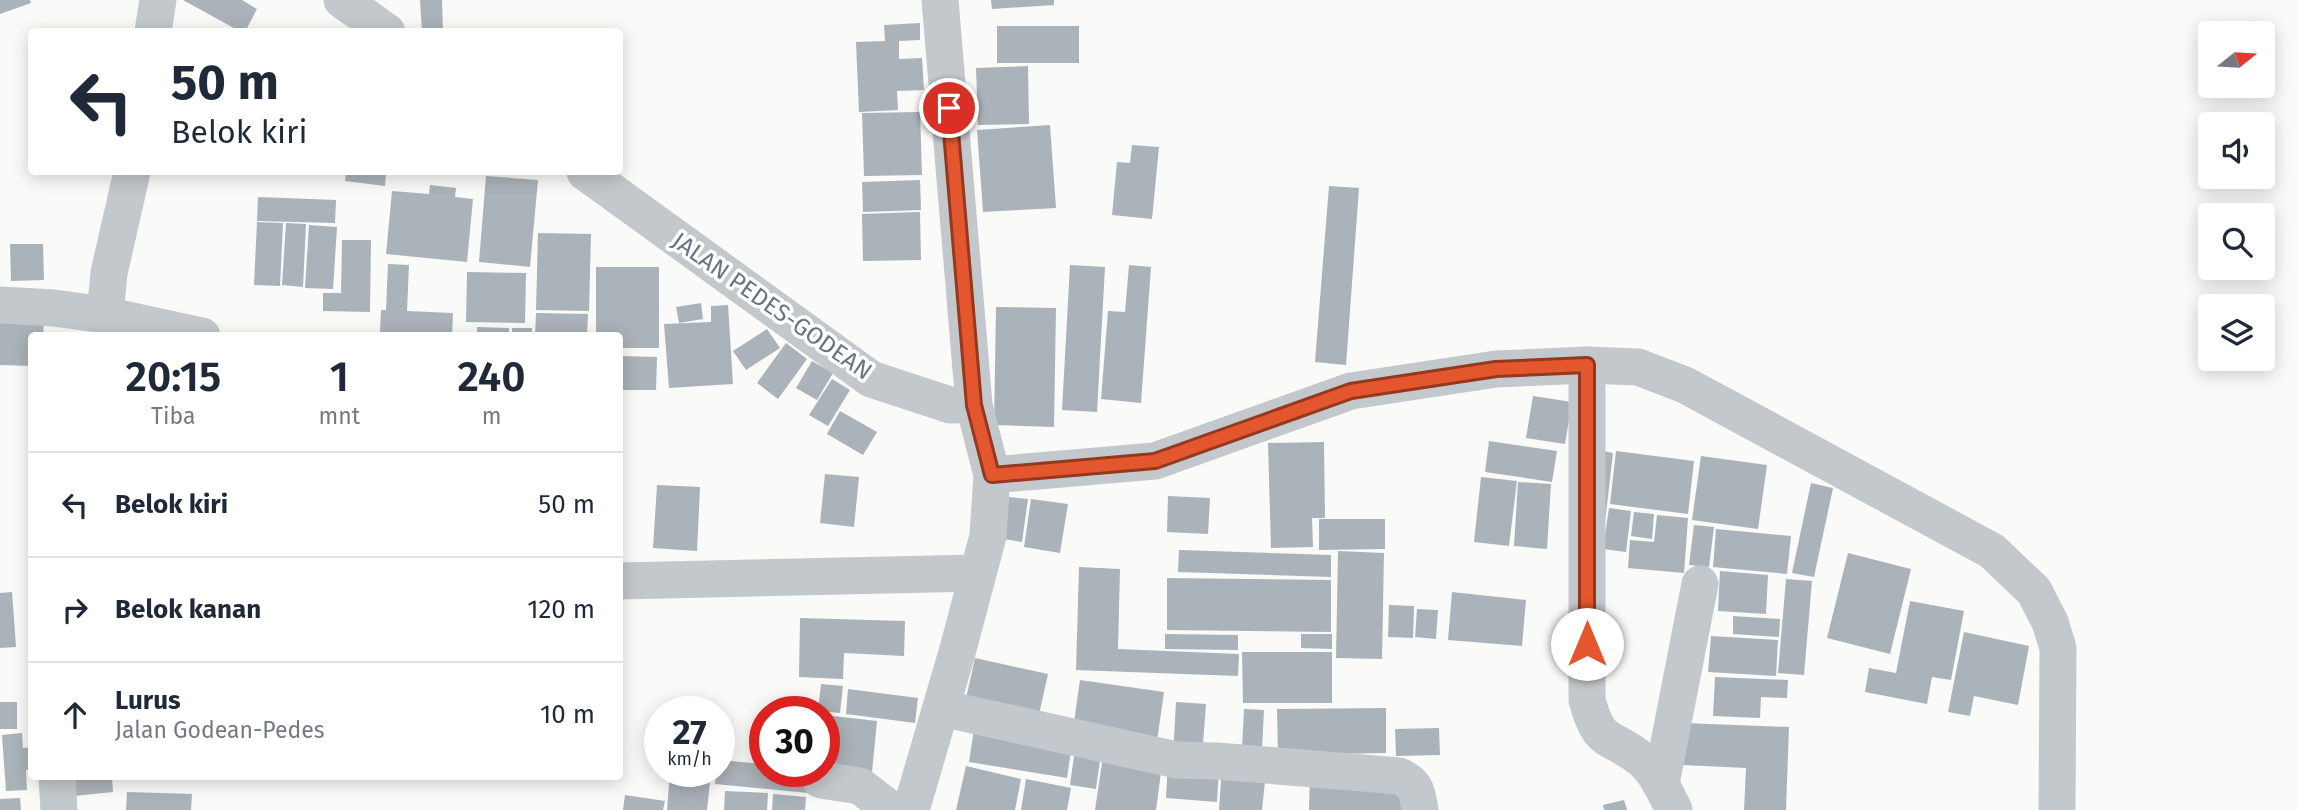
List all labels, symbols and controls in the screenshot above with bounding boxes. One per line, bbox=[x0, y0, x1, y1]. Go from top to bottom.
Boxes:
north arrow bbox=[2198, 21, 2275, 98]
map controls bbox=[2198, 21, 2275, 371]
text: 50 m bbox=[171, 53, 279, 112]
icon: left bbox=[56, 56, 147, 147]
pin bbox=[919, 78, 979, 138]
icon: arrive bbox=[930, 89, 968, 127]
button: sound bbox=[2198, 112, 2275, 189]
text: Belok kiri bbox=[171, 113, 307, 151]
button: search bbox=[2198, 203, 2275, 280]
street label: JALAN PEDES-GODEAN bbox=[667, 226, 877, 386]
button: layers bbox=[2198, 294, 2275, 371]
text: 20:15 bbox=[125, 352, 221, 402]
text: 1 bbox=[330, 352, 349, 402]
text: 240 bbox=[457, 352, 526, 402]
text: Tiba bbox=[151, 402, 195, 430]
text: mnt bbox=[319, 402, 360, 430]
text: m bbox=[482, 402, 501, 430]
icon: left bbox=[56, 486, 94, 524]
text: Belok kiri bbox=[115, 489, 228, 520]
text: 50 m bbox=[538, 489, 595, 520]
icon: right bbox=[56, 591, 94, 629]
text: Belok kanan bbox=[115, 594, 261, 625]
text: 120 m bbox=[527, 594, 595, 625]
position arrow bbox=[1550, 607, 1624, 681]
text: Lurus bbox=[115, 685, 181, 716]
icon: ahead bbox=[56, 696, 94, 734]
speed limit sign: 30 bbox=[749, 696, 840, 787]
text: 10 m bbox=[540, 699, 595, 730]
text: 27 bbox=[672, 711, 707, 753]
text: Jalan Godean-Pedes bbox=[115, 716, 325, 744]
text: km/h bbox=[667, 748, 712, 770]

